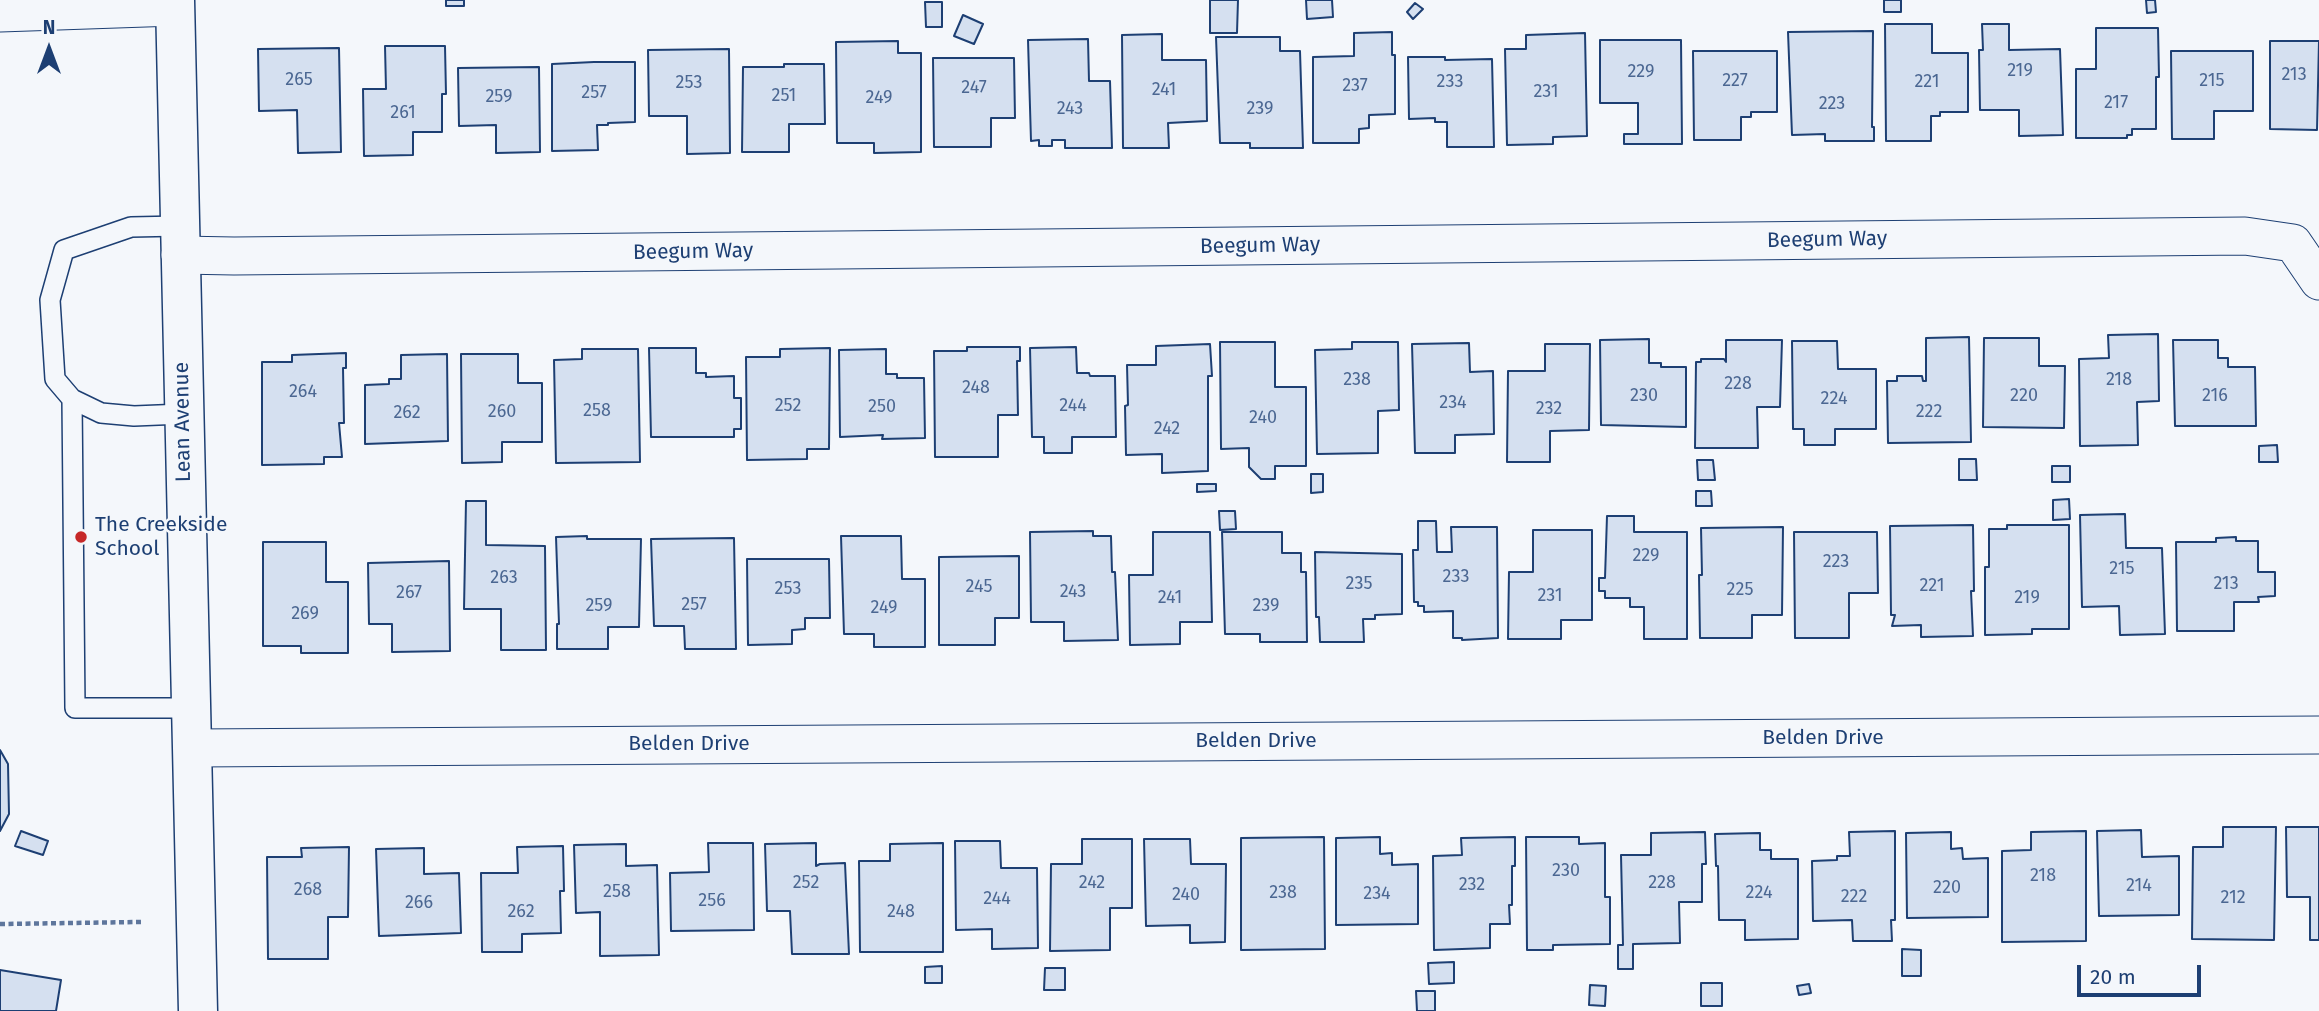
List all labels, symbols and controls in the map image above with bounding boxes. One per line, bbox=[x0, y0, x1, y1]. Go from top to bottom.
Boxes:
north arrow bbox=[14, 14, 84, 84]
text: N bbox=[43, 16, 55, 39]
house number: 219 bbox=[2007, 60, 2033, 82]
house number: 229 bbox=[1627, 61, 1655, 83]
house number: 213 bbox=[2281, 64, 2307, 86]
house number: 265 bbox=[285, 69, 313, 91]
house number: 227 bbox=[1722, 70, 1748, 92]
house number: 215 bbox=[2199, 70, 2225, 92]
house number: 233 bbox=[1437, 71, 1463, 93]
house number: 221 bbox=[1914, 71, 1940, 93]
house number: 253 bbox=[676, 72, 702, 94]
house number: 237 bbox=[1342, 75, 1368, 97]
house number: 247 bbox=[961, 77, 987, 99]
house number: 241 bbox=[1152, 79, 1176, 101]
house number: 231 bbox=[1533, 81, 1559, 103]
house number: 257 bbox=[581, 82, 607, 104]
house number: 251 bbox=[772, 85, 796, 107]
house number: 259 bbox=[485, 86, 513, 108]
house number: 249 bbox=[865, 87, 893, 109]
house number: 217 bbox=[2104, 92, 2128, 114]
house number: 223 bbox=[1819, 93, 1845, 115]
house number: 243 bbox=[1057, 98, 1083, 120]
house number: 239 bbox=[1246, 98, 1274, 120]
house number: 261 bbox=[390, 102, 416, 124]
street label: Beegum Way bbox=[1767, 226, 1887, 254]
street label: Beegum Way bbox=[1200, 232, 1320, 260]
street label: Beegum Way bbox=[633, 238, 753, 266]
street label: Lean Avenue bbox=[169, 362, 197, 482]
house number: 238 bbox=[1343, 369, 1371, 391]
house number: 218 bbox=[2106, 369, 2132, 391]
house number: 228 bbox=[1724, 373, 1752, 395]
house number: 248 bbox=[962, 377, 990, 399]
house number: 264 bbox=[289, 381, 317, 403]
house number: 230 bbox=[1630, 385, 1658, 407]
house number: 220 bbox=[2010, 385, 2038, 407]
house number: 216 bbox=[2202, 385, 2228, 407]
house number: 224 bbox=[1821, 388, 1847, 410]
house number: 234 bbox=[1439, 392, 1467, 414]
house number: 252 bbox=[775, 395, 801, 417]
house number: 244 bbox=[1059, 395, 1087, 417]
house number: 250 bbox=[868, 396, 896, 418]
house number: 232 bbox=[1536, 398, 1562, 420]
house number: 258 bbox=[583, 400, 611, 422]
house number: 260 bbox=[488, 401, 516, 423]
house number: 222 bbox=[1916, 401, 1942, 423]
house number: 262 bbox=[393, 402, 421, 424]
house number: 240 bbox=[1249, 407, 1277, 429]
house number: 242 bbox=[1154, 418, 1180, 440]
place label: The Creekside School bbox=[95, 512, 227, 562]
marker: The Creekside School bbox=[73, 529, 89, 545]
house number: 229 bbox=[1632, 545, 1660, 567]
house number: 223 bbox=[1823, 551, 1849, 573]
house number: 215 bbox=[2109, 558, 2135, 580]
house number: 233 bbox=[1443, 566, 1469, 588]
house number: 263 bbox=[490, 567, 518, 589]
house number: 235 bbox=[1346, 573, 1372, 595]
house number: 213 bbox=[2213, 573, 2239, 595]
house number: 221 bbox=[1919, 575, 1945, 597]
house number: 245 bbox=[966, 576, 992, 598]
house number: 253 bbox=[775, 578, 801, 600]
house number: 225 bbox=[1727, 579, 1753, 601]
house number: 243 bbox=[1060, 581, 1086, 603]
house number: 267 bbox=[396, 582, 422, 604]
house number: 231 bbox=[1537, 585, 1563, 607]
house number: 241 bbox=[1158, 587, 1182, 609]
house number: 219 bbox=[2014, 587, 2040, 609]
house number: 257 bbox=[681, 594, 707, 616]
house number: 259 bbox=[585, 595, 613, 617]
house number: 239 bbox=[1252, 595, 1280, 617]
house number: 249 bbox=[870, 597, 898, 619]
house number: 269 bbox=[291, 603, 319, 625]
street label: Belden Drive bbox=[1762, 725, 1884, 751]
street label: Belden Drive bbox=[1195, 728, 1317, 754]
street label: Belden Drive bbox=[628, 731, 750, 757]
house number: 230 bbox=[1552, 860, 1580, 882]
house number: 218 bbox=[2030, 865, 2056, 887]
house number: 252 bbox=[793, 872, 819, 894]
house number: 242 bbox=[1079, 872, 1105, 894]
house number: 228 bbox=[1648, 872, 1676, 894]
house number: 232 bbox=[1459, 874, 1485, 896]
house number: 214 bbox=[2126, 875, 2152, 897]
house number: 220 bbox=[1933, 877, 1961, 899]
house number: 268 bbox=[294, 879, 322, 901]
house number: 258 bbox=[603, 881, 631, 903]
house number: 238 bbox=[1269, 882, 1297, 904]
house number: 224 bbox=[1746, 882, 1772, 904]
house number: 234 bbox=[1363, 883, 1391, 905]
house number: 240 bbox=[1172, 884, 1200, 906]
house number: 222 bbox=[1841, 886, 1867, 908]
house number: 212 bbox=[2220, 887, 2246, 909]
house number: 244 bbox=[983, 888, 1011, 910]
house number: 256 bbox=[698, 890, 726, 912]
house number: 266 bbox=[405, 892, 433, 914]
house number: 262 bbox=[507, 901, 535, 923]
house number: 248 bbox=[887, 901, 915, 923]
scale bar bbox=[2081, 951, 2205, 995]
text: 20 m bbox=[2090, 964, 2136, 990]

